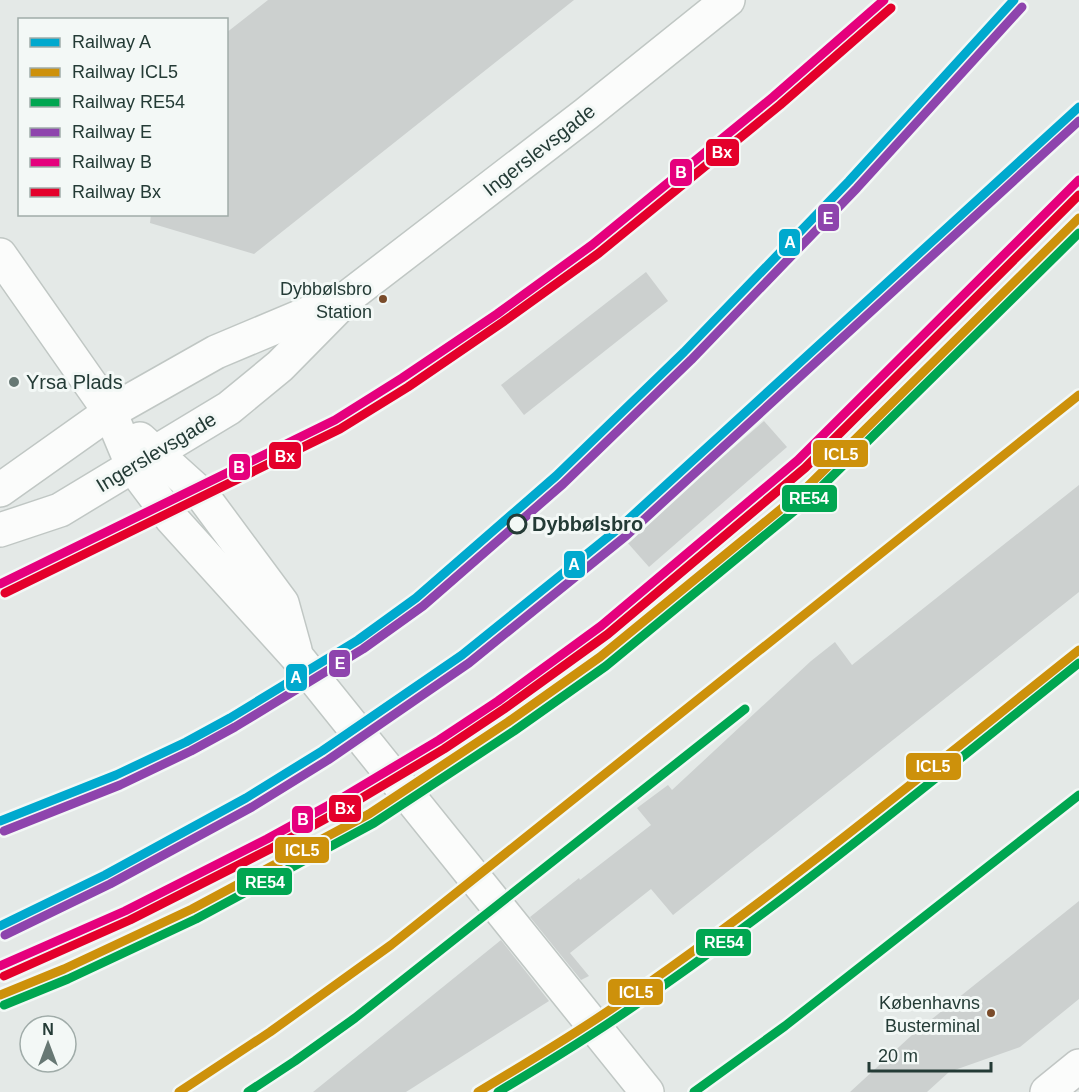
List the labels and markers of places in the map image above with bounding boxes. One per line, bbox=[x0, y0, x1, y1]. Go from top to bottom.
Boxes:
place label: Dybbølsbro Station bbox=[280, 279, 372, 322]
marker: Dybbølsbro Station bbox=[377, 293, 389, 305]
place label: Yrsa Plads bbox=[26, 371, 123, 393]
marker: Yrsa Plads bbox=[7, 375, 21, 389]
place label: Dybbølsbro bbox=[532, 513, 643, 535]
marker: Dybbølsbro bbox=[507, 514, 527, 534]
place label: Københavns Busterminal bbox=[879, 993, 980, 1036]
marker: Københavns Busterminal bbox=[985, 1007, 997, 1019]

